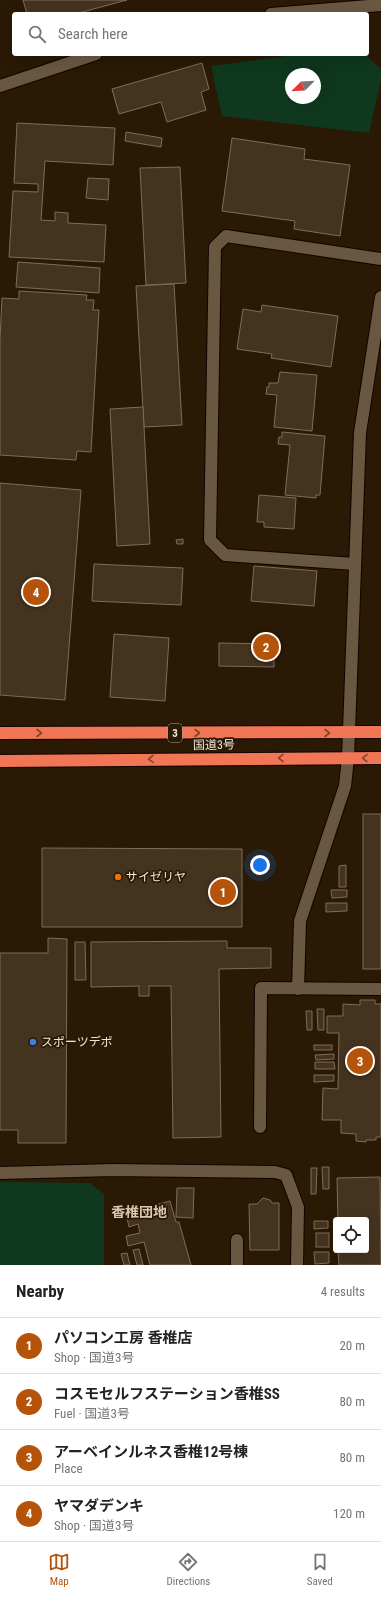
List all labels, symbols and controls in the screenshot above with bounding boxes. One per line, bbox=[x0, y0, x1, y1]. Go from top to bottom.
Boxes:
search box bbox=[12, 12, 369, 56]
icon: search bbox=[26, 23, 48, 45]
text: Search here bbox=[58, 25, 128, 43]
north arrow bbox=[285, 68, 321, 104]
pin: 4 bbox=[23, 577, 49, 607]
pin: 2 bbox=[253, 632, 279, 662]
road number: 3 bbox=[168, 724, 182, 742]
one-way arrow bbox=[36, 729, 42, 737]
one-way arrow bbox=[194, 729, 200, 737]
one-way arrow bbox=[324, 729, 330, 737]
street label: 国道3号 bbox=[193, 738, 235, 752]
one-way arrow bbox=[278, 754, 284, 762]
one-way arrow bbox=[362, 754, 368, 762]
one-way arrow bbox=[148, 755, 154, 763]
your location bbox=[250, 855, 270, 875]
place label: サイゼリヤ bbox=[126, 870, 186, 884]
marker: サイゼリヤ bbox=[113, 872, 123, 882]
pin: 1 bbox=[210, 877, 236, 907]
place label: スポーツデポ bbox=[41, 1035, 113, 1049]
marker: スポーツデポ bbox=[28, 1037, 38, 1047]
pin: 3 bbox=[347, 1046, 373, 1076]
district label: 香椎団地 bbox=[111, 1204, 167, 1220]
map controls bbox=[333, 1217, 369, 1253]
button: locate bbox=[333, 1217, 369, 1253]
text: Nearby bbox=[16, 1281, 64, 1301]
text: 4 results bbox=[321, 1284, 365, 1299]
text: パソコン工房 香椎店 bbox=[54, 1329, 192, 1347]
text: 1 bbox=[26, 1338, 32, 1353]
text: 20 m bbox=[339, 1338, 365, 1353]
text: Shop · 国道3号 bbox=[54, 1350, 135, 1365]
text: コスモセルフステーション香椎SS bbox=[54, 1385, 280, 1403]
text: 2 bbox=[26, 1394, 32, 1409]
text: 80 m bbox=[339, 1394, 365, 1409]
text: Fuel · 国道3号 bbox=[54, 1406, 130, 1421]
text: アーベインルネス香椎12号棟 bbox=[54, 1443, 248, 1461]
text: 3 bbox=[26, 1450, 32, 1465]
text: 80 m bbox=[339, 1450, 365, 1465]
text: Place bbox=[54, 1461, 83, 1476]
text: ヤマダデンキ bbox=[54, 1497, 144, 1515]
text: 4 bbox=[26, 1506, 32, 1521]
text: 120 m bbox=[333, 1506, 365, 1521]
text: Shop · 国道3号 bbox=[54, 1518, 135, 1533]
tab: Map bbox=[48, 1551, 70, 1588]
tab: Directions bbox=[166, 1551, 210, 1588]
tab: Saved bbox=[307, 1551, 333, 1588]

